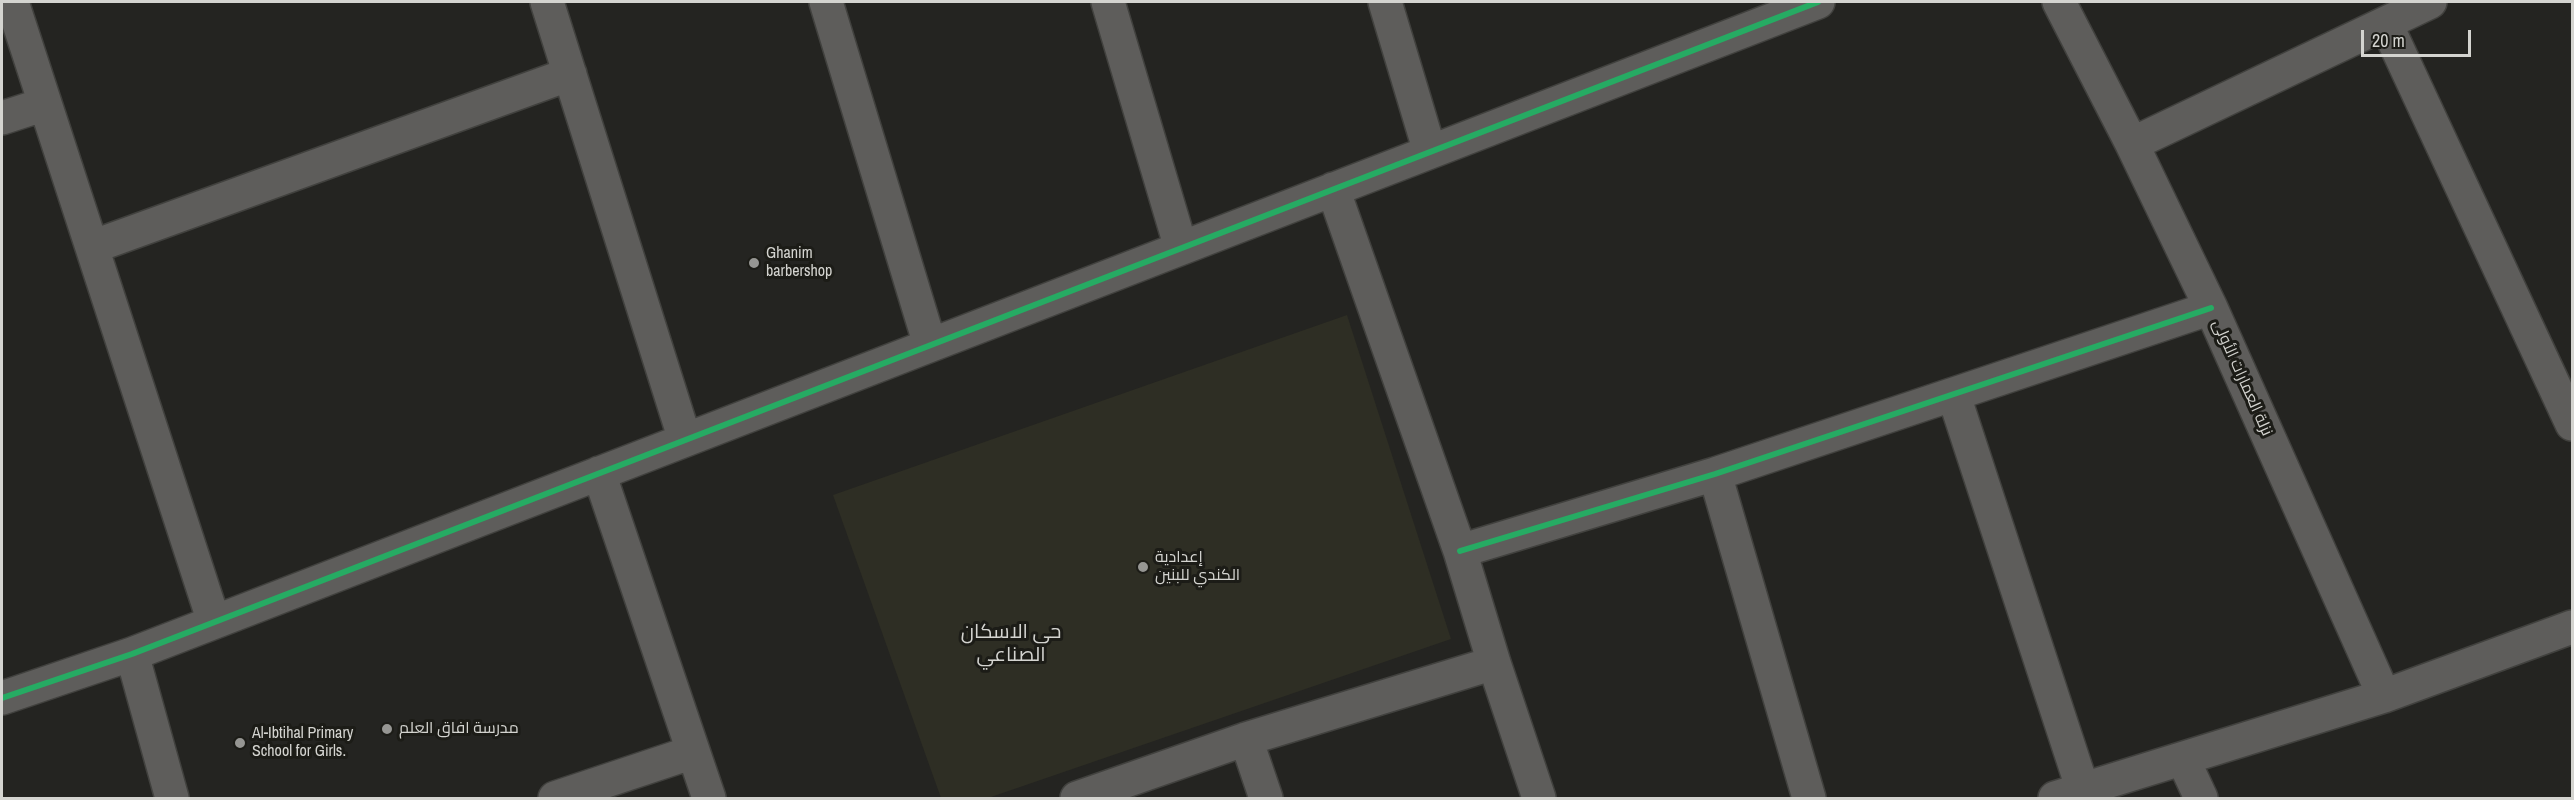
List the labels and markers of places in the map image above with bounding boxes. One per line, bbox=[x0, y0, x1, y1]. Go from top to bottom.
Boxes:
place label: Ghanim barbershop bbox=[766, 244, 832, 282]
marker: Ghanim barbershop bbox=[747, 256, 761, 270]
place label: إعدادية الكندي للبنين bbox=[1155, 548, 1240, 586]
marker: إعدادية الكندي للبنين bbox=[1136, 560, 1150, 574]
place label: مدرسة افاق العلم bbox=[399, 719, 519, 739]
marker: مدرسة افاق العلم bbox=[380, 722, 394, 736]
place label: Al-Ibtihal Primary School for Girls. bbox=[252, 724, 353, 762]
marker: Al-Ibtihal Primary School for Girls. bbox=[233, 736, 247, 750]

